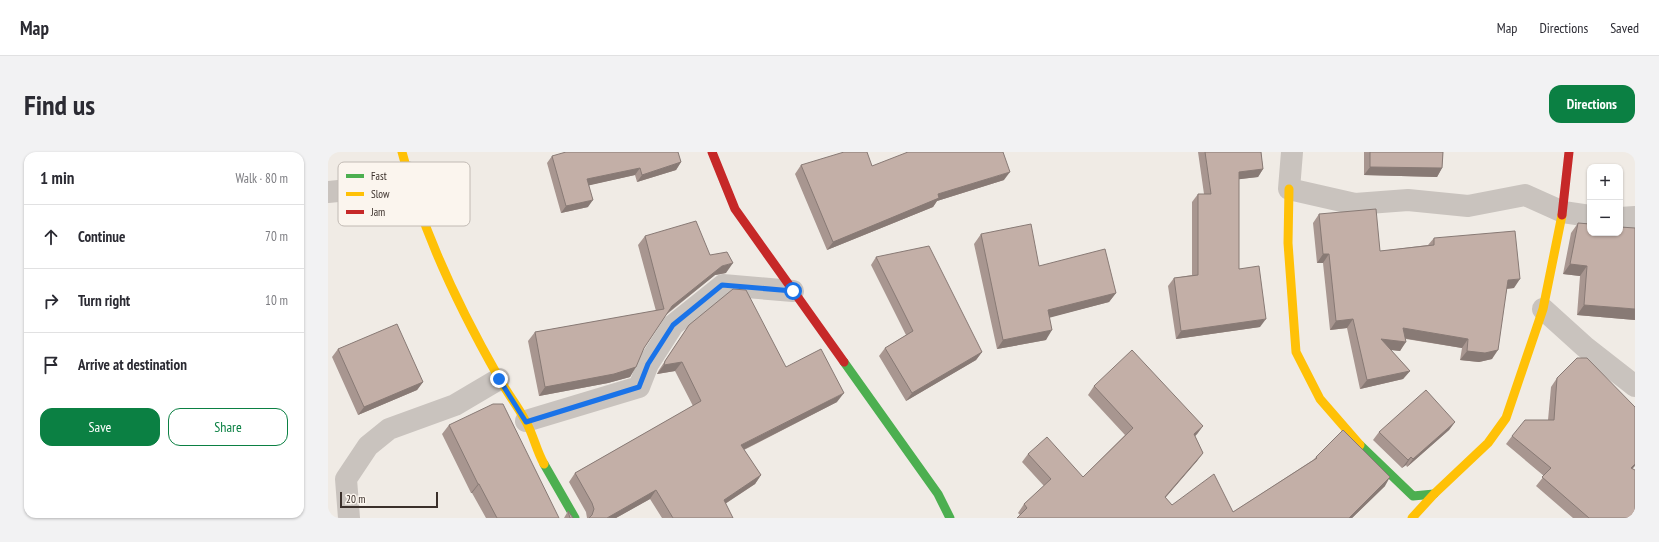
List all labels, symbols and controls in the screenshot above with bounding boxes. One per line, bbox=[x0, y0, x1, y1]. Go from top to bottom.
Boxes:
text: Map bbox=[20, 16, 49, 40]
text: Map bbox=[1497, 19, 1517, 37]
text: Directions bbox=[1539, 19, 1588, 37]
text: Saved bbox=[1610, 19, 1639, 37]
button: Directions bbox=[1549, 85, 1635, 123]
text: Find us bbox=[24, 86, 95, 123]
legend bbox=[338, 162, 470, 226]
map controls bbox=[1587, 164, 1623, 236]
button: + bbox=[1587, 164, 1623, 200]
text: 1 min bbox=[40, 167, 74, 189]
text: Fast bbox=[371, 169, 387, 183]
text: Walk · 80 m bbox=[236, 170, 288, 187]
text: Slow bbox=[371, 187, 390, 201]
button: − bbox=[1587, 200, 1623, 236]
text: Jam bbox=[370, 205, 385, 219]
icon: ahead bbox=[40, 226, 62, 248]
text: Continue bbox=[78, 227, 125, 246]
text: 70 m bbox=[265, 228, 288, 245]
route start bbox=[784, 282, 802, 300]
icon: right bbox=[40, 290, 62, 312]
text: Turn right bbox=[78, 291, 130, 310]
text: 10 m bbox=[265, 292, 288, 309]
icon: arrive bbox=[40, 354, 62, 376]
text: Arrive at destination bbox=[78, 355, 187, 374]
route end bbox=[490, 370, 508, 388]
button: Save bbox=[40, 408, 160, 446]
button: Share bbox=[168, 408, 288, 446]
scale bar bbox=[340, 490, 438, 509]
text: 20 m bbox=[346, 492, 365, 506]

